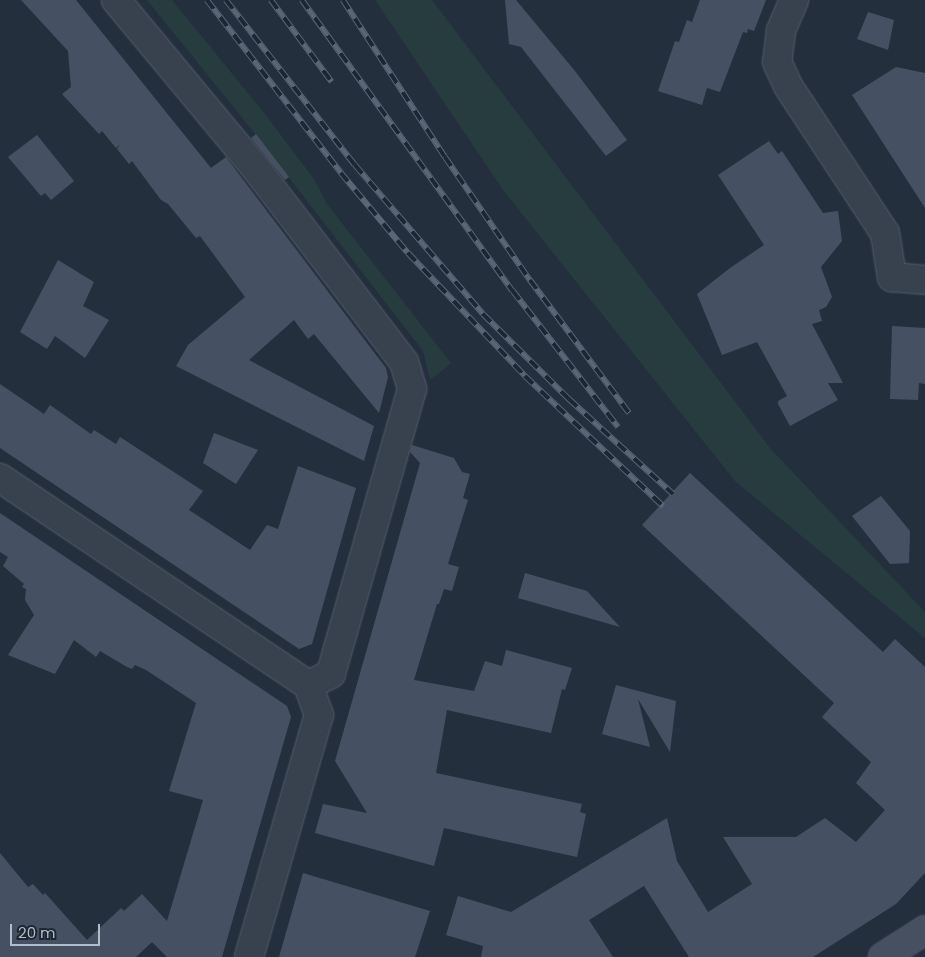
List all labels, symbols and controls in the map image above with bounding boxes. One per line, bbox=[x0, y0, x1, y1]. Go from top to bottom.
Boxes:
scale bar bbox=[12, 914, 102, 946]
text: 20 m bbox=[18, 922, 56, 943]

